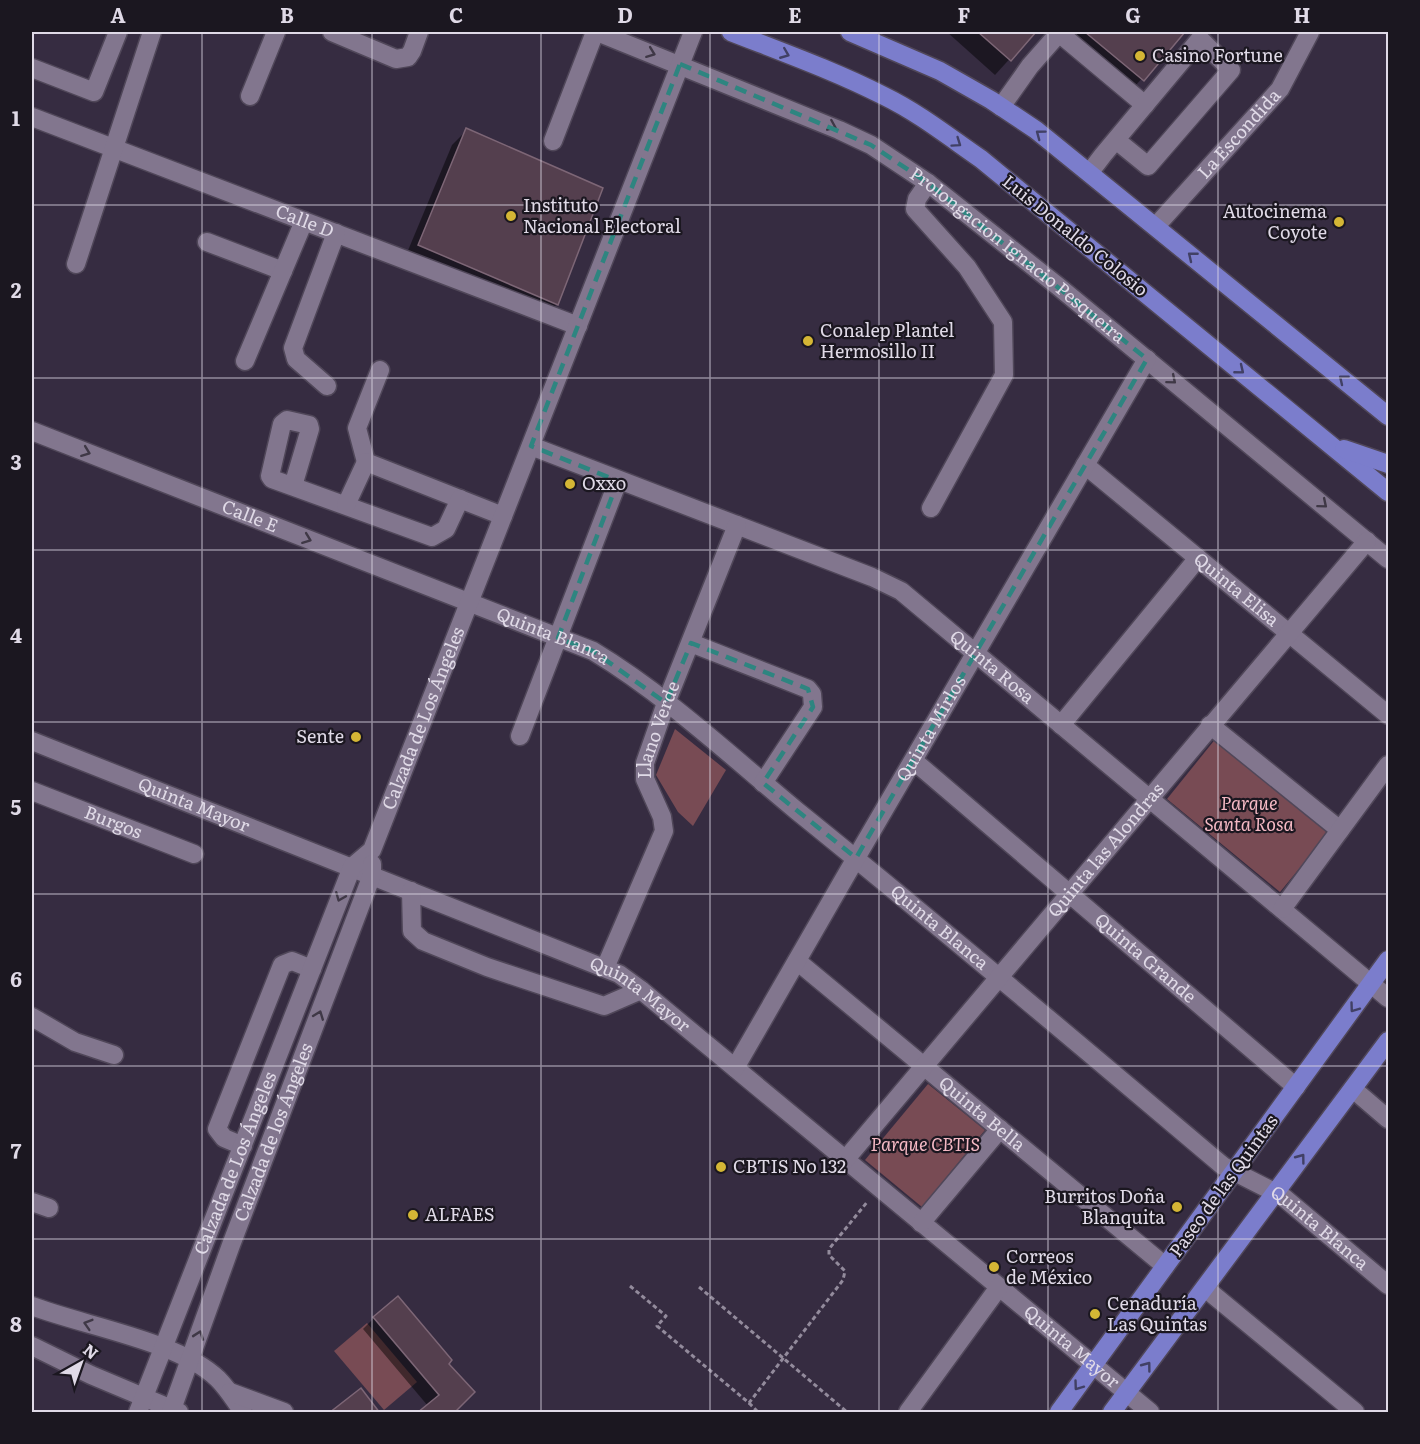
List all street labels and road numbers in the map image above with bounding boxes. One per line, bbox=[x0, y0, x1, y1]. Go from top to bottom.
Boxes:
street label: La Escondida bbox=[1190, 82, 1286, 184]
street label: Prolongacion Ignacio Pesqueira bbox=[905, 160, 1133, 349]
street label: Luis Donaldo Colosio bbox=[997, 168, 1155, 302]
street label: Calle D bbox=[272, 197, 338, 243]
street label: Calle E bbox=[218, 492, 283, 538]
street label: Quinta Elisa bbox=[1188, 545, 1286, 632]
street label: Quinta Blanca bbox=[493, 599, 616, 671]
street label: Calzada de Los Ángeles bbox=[374, 622, 470, 814]
street label: Quinta Rosa bbox=[945, 622, 1042, 710]
street label: Quinta Mirlos bbox=[888, 670, 972, 786]
street label: Llano Verde bbox=[630, 677, 685, 779]
street label: Quinta Mayor bbox=[134, 769, 255, 838]
street label: Quinta las Alondras bbox=[1040, 776, 1170, 923]
street label: Burgos bbox=[81, 798, 146, 845]
street label: Quinta Blanca bbox=[885, 877, 996, 976]
street label: Quinta Grande bbox=[1089, 906, 1203, 1009]
street label: Quinta Mayor bbox=[586, 949, 697, 1038]
street label: Calzada de los Ángeles bbox=[226, 1039, 319, 1225]
street label: Calzada de Los Ángeles bbox=[186, 1067, 282, 1259]
street label: Quinta Bella bbox=[933, 1069, 1032, 1157]
street label: Paseo de las Quintas bbox=[1162, 1108, 1284, 1262]
street label: Quinta Blanca bbox=[1266, 1178, 1376, 1276]
street label: Quinta Mayor bbox=[1018, 1298, 1127, 1394]

